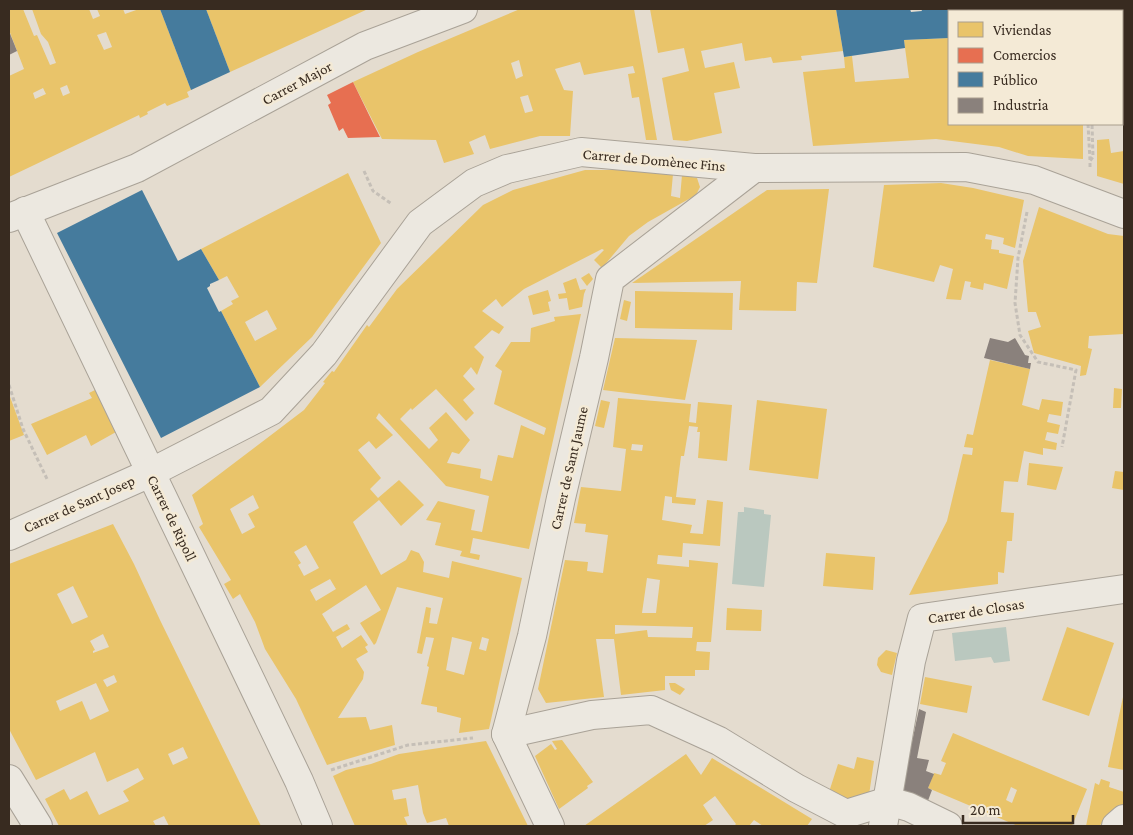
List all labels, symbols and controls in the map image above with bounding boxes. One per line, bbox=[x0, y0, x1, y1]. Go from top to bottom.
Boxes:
legend bbox=[948, 10, 1123, 125]
text: Viviendas bbox=[993, 22, 1052, 38]
text: Comercios bbox=[993, 47, 1056, 63]
street label: Carrer Major bbox=[259, 58, 336, 109]
text: Público bbox=[993, 72, 1038, 88]
text: Industria bbox=[993, 97, 1049, 113]
street label: Carrer de Domènec Fins bbox=[582, 146, 726, 174]
street label: Carrer de Sant Jaume bbox=[547, 404, 592, 531]
street label: Carrer de Sant Josep bbox=[21, 472, 138, 537]
street label: Carrer de Ripoll bbox=[143, 472, 200, 564]
street label: Carrer de Closas bbox=[927, 595, 1025, 626]
scale bar bbox=[963, 792, 1073, 824]
text: 20 m bbox=[970, 802, 1001, 818]

